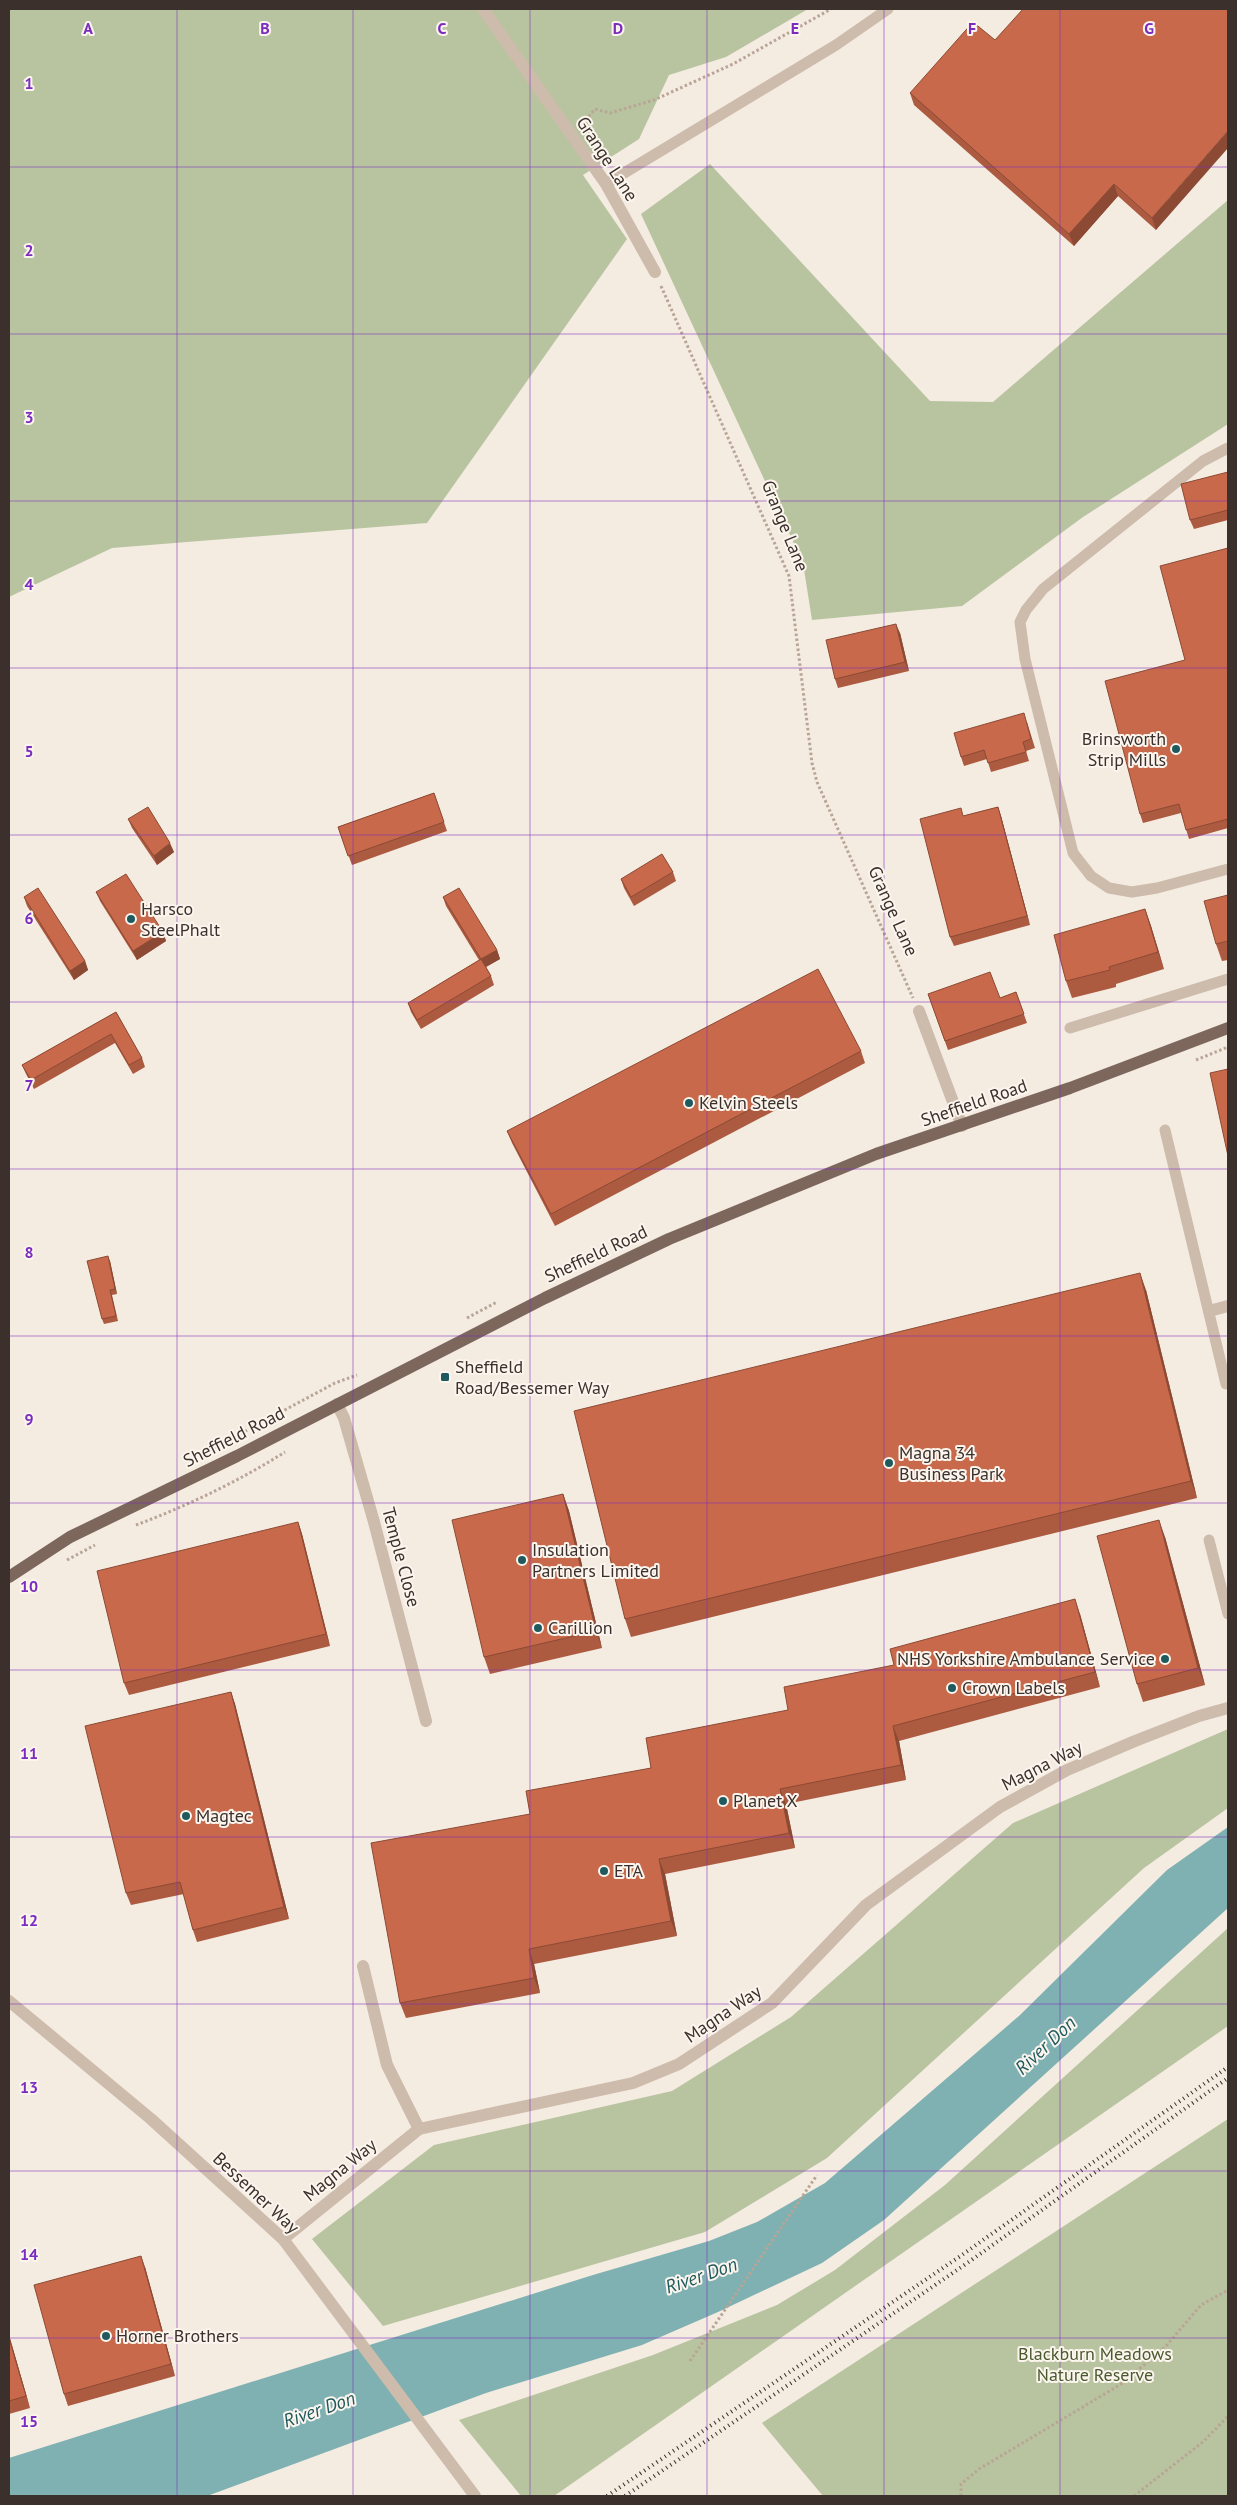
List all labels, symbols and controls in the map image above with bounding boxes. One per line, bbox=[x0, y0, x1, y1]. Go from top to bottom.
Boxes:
text: A bbox=[83, 18, 93, 38]
text: B bbox=[260, 18, 270, 38]
text: C bbox=[438, 18, 447, 38]
text: D bbox=[613, 18, 623, 38]
text: E bbox=[791, 18, 799, 38]
text: F bbox=[968, 18, 976, 38]
text: G bbox=[1144, 18, 1154, 38]
text: 1 bbox=[24, 73, 34, 93]
street label: Grange Lane bbox=[572, 112, 643, 205]
text: 2 bbox=[24, 240, 34, 260]
text: 3 bbox=[24, 407, 34, 427]
street label: Grange Lane bbox=[757, 477, 814, 575]
text: 4 bbox=[24, 574, 34, 594]
place label: Brinsworth Strip Mills bbox=[1082, 727, 1166, 771]
text: 5 bbox=[24, 741, 34, 761]
marker: Brinsworth Strip Mills bbox=[1170, 743, 1182, 755]
street label: Grange Lane bbox=[863, 862, 924, 960]
place label: Harsco SteelPhalt bbox=[141, 897, 220, 941]
text: 6 bbox=[24, 908, 34, 928]
marker: Harsco SteelPhalt bbox=[125, 913, 137, 925]
street label: Sheffield Road bbox=[918, 1074, 1030, 1131]
text: 7 bbox=[24, 1075, 34, 1095]
place label: Kelvin Steels bbox=[699, 1091, 798, 1114]
marker: Kelvin Steels bbox=[683, 1097, 695, 1109]
street label: Sheffield Road bbox=[541, 1220, 651, 1287]
text: 8 bbox=[24, 1242, 34, 1262]
place label: Sheffield Road/Bessemer Way bbox=[455, 1355, 610, 1399]
marker: Sheffield Road/Bessemer Way bbox=[439, 1371, 451, 1383]
street label: Sheffield Road bbox=[179, 1401, 288, 1472]
text: 9 bbox=[24, 1409, 34, 1429]
place label: Magna 34 Business Park bbox=[899, 1441, 1004, 1485]
marker: Magna 34 Business Park bbox=[883, 1457, 895, 1469]
street label: Temple Close bbox=[377, 1504, 426, 1609]
place label: Insulation Partners Limited bbox=[532, 1538, 659, 1582]
marker: Insulation Partners Limited bbox=[516, 1554, 528, 1566]
text: 10 bbox=[20, 1576, 38, 1596]
place label: Carillion bbox=[548, 1616, 613, 1639]
marker: Carillion bbox=[532, 1622, 544, 1634]
place label: NHS Yorkshire Ambulance Service bbox=[897, 1647, 1155, 1670]
marker: NHS Yorkshire Ambulance Service bbox=[1159, 1653, 1171, 1665]
place label: Crown Labels bbox=[962, 1676, 1065, 1699]
marker: Crown Labels bbox=[946, 1682, 958, 1694]
street label: Magna Way bbox=[998, 1735, 1087, 1796]
text: 11 bbox=[20, 1743, 38, 1763]
place label: Planet X bbox=[733, 1789, 798, 1812]
marker: Planet X bbox=[717, 1795, 729, 1807]
place label: Magtec bbox=[196, 1804, 252, 1827]
marker: Magtec bbox=[180, 1810, 192, 1822]
place label: ETA bbox=[614, 1859, 643, 1882]
marker: ETA bbox=[598, 1865, 610, 1877]
text: 12 bbox=[20, 1910, 38, 1930]
street label: Magna Way bbox=[680, 1979, 766, 2048]
water label: River Don bbox=[1009, 2011, 1081, 2079]
text: 13 bbox=[20, 2077, 38, 2097]
street label: Magna Way bbox=[298, 2133, 381, 2206]
street label: Bessemer Way bbox=[208, 2147, 305, 2239]
text: 14 bbox=[20, 2244, 38, 2264]
water label: River Don bbox=[662, 2251, 740, 2299]
place label: Horner Brothers bbox=[116, 2324, 239, 2347]
marker: Horner Brothers bbox=[100, 2330, 112, 2342]
park label: Blackburn Meadows Nature Reserve bbox=[1018, 2342, 1172, 2386]
water label: River Don bbox=[280, 2385, 358, 2433]
text: 15 bbox=[20, 2411, 38, 2431]

